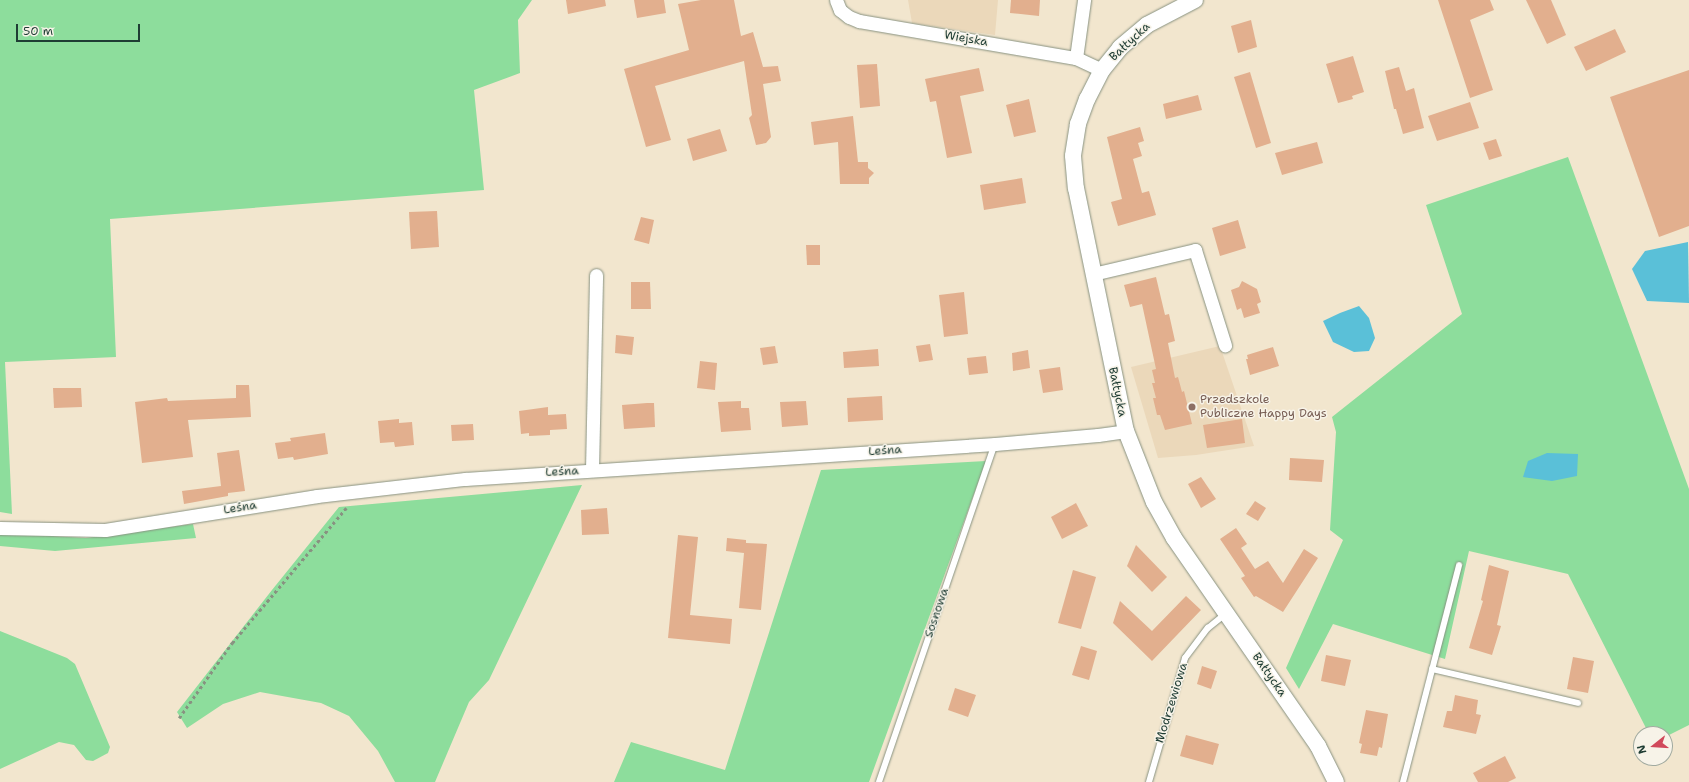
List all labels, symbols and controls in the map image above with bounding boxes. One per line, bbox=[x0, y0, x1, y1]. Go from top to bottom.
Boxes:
scale bar bbox=[18, 16, 142, 42]
street label: Bałtycka bbox=[1107, 20, 1153, 64]
text: 50 m bbox=[23, 23, 53, 39]
street label: Wiejska bbox=[943, 28, 989, 50]
street label: Bałtycka bbox=[1105, 366, 1129, 418]
place label: Przedszkole Publiczne Happy Days bbox=[1200, 393, 1327, 421]
marker: Przedszkole Publiczne Happy Days bbox=[1187, 402, 1197, 412]
street label: Leśna bbox=[868, 443, 902, 459]
street label: Leśna bbox=[545, 464, 579, 480]
street label: Leśna bbox=[222, 498, 258, 518]
street label: Sosnowa bbox=[922, 586, 952, 640]
street label: Bałtycka bbox=[1249, 650, 1289, 700]
street label: Modrzewiowa bbox=[1153, 661, 1191, 745]
north arrow bbox=[1633, 726, 1673, 766]
text: N bbox=[1634, 743, 1650, 756]

